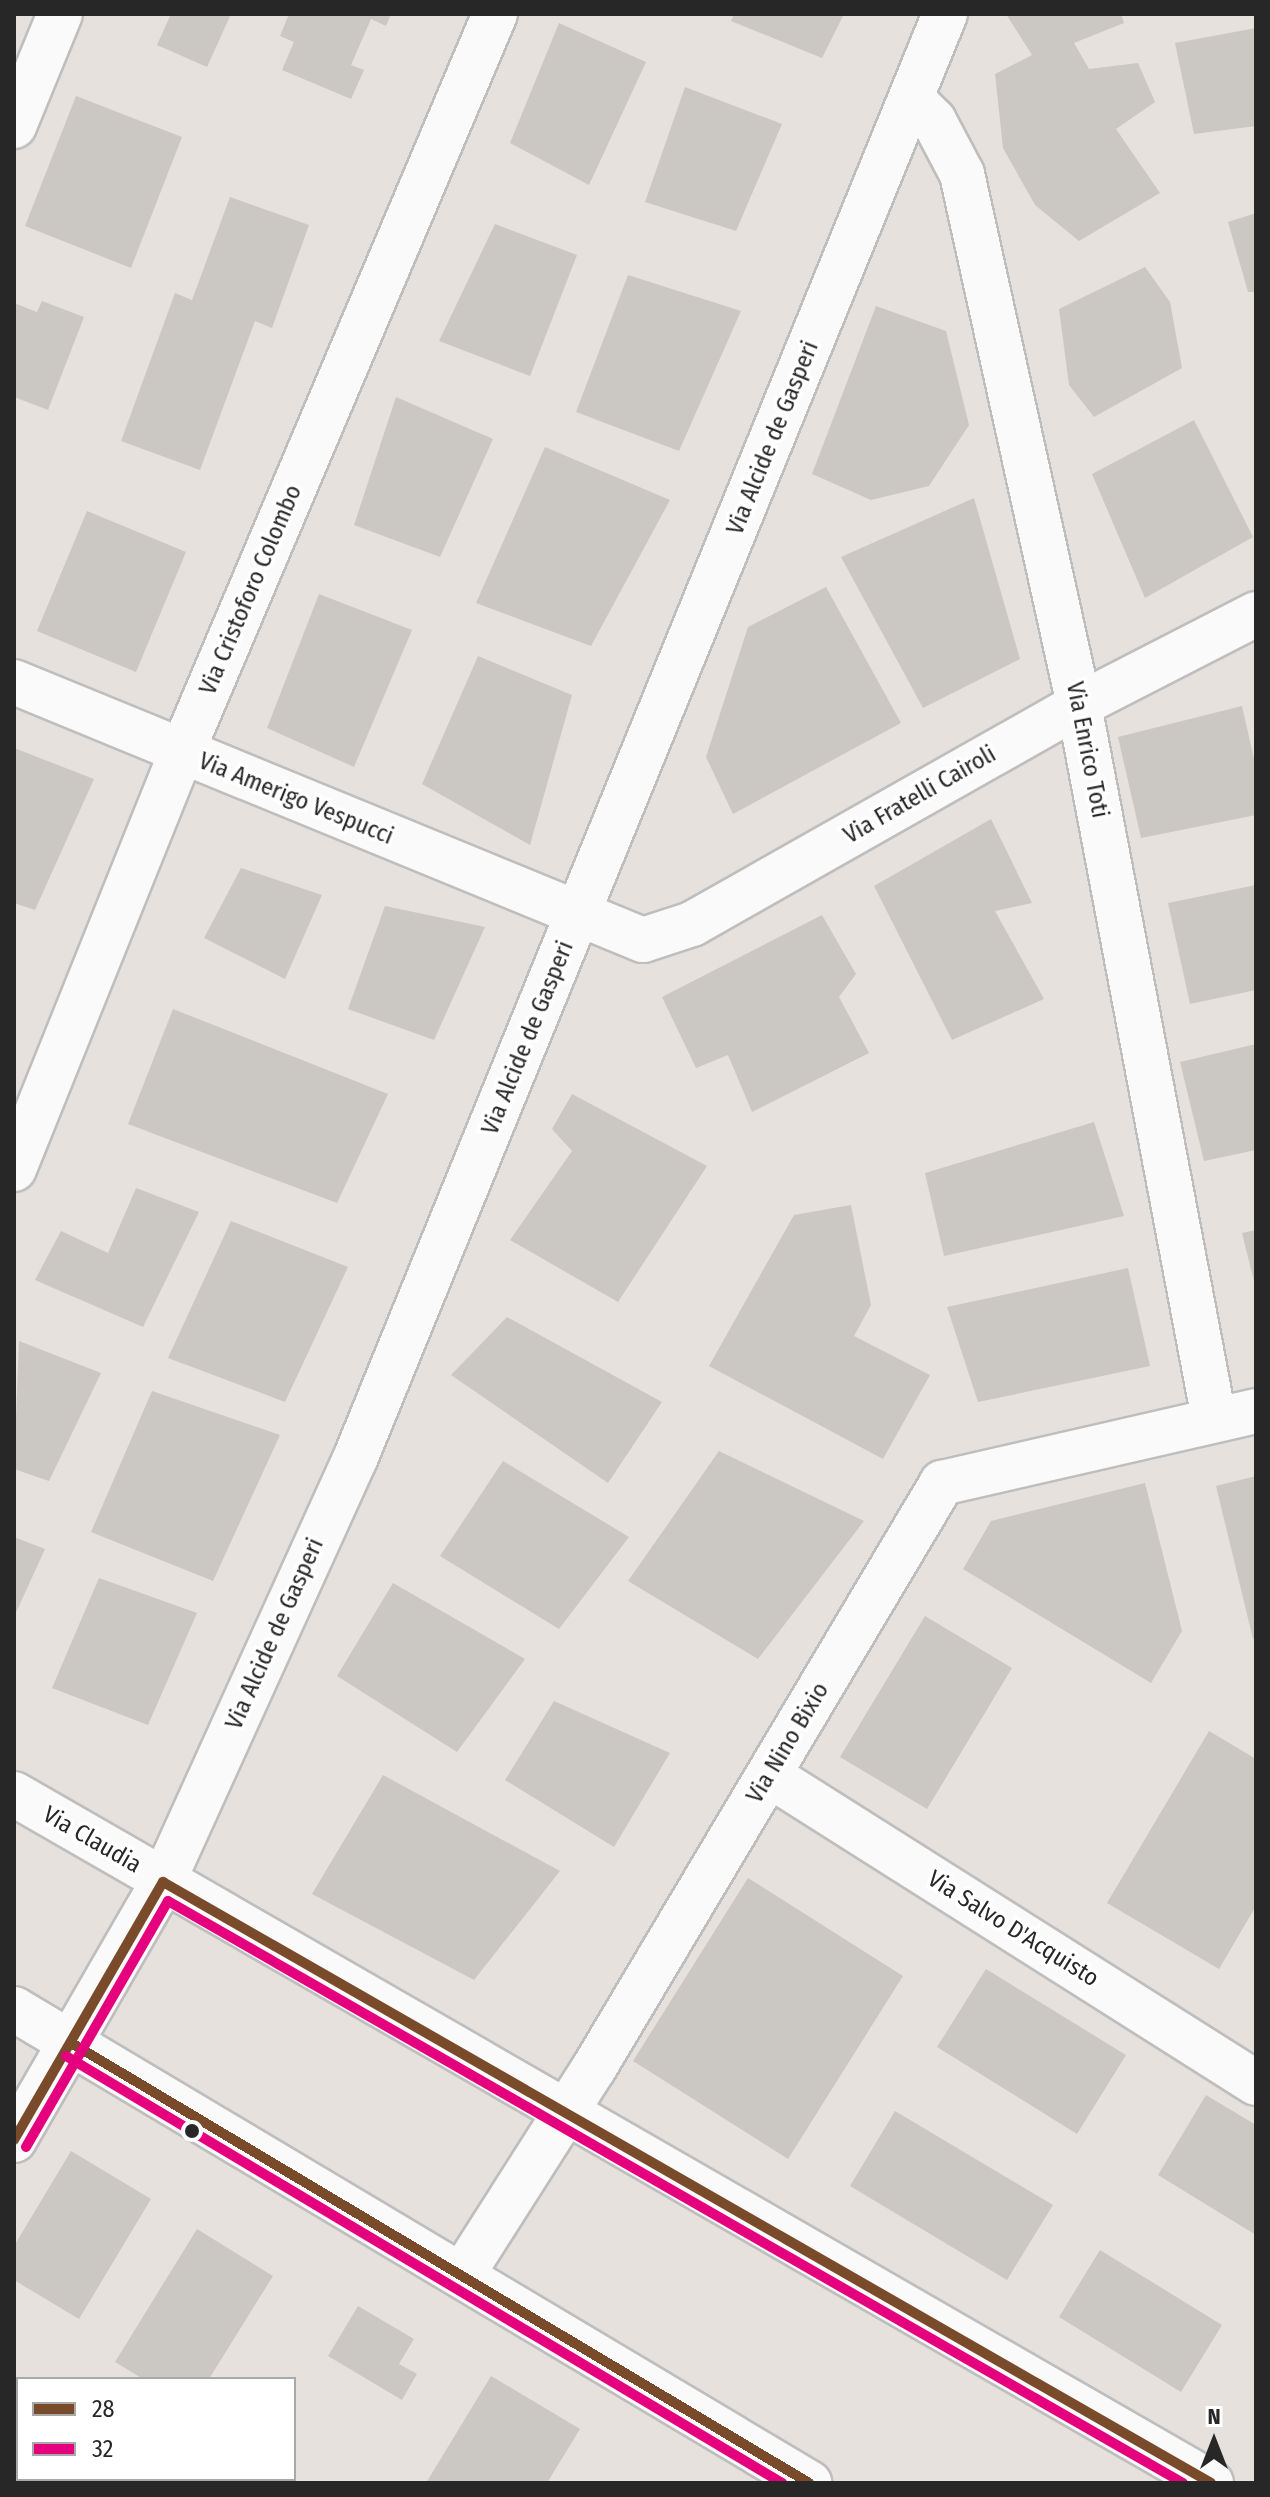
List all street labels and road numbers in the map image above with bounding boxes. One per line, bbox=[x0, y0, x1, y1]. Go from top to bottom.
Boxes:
street label: Via Alcide de Gasperi bbox=[721, 337, 825, 539]
street label: Via Cristoforo Colombo bbox=[194, 481, 308, 699]
street label: Via Enrico Toti bbox=[1060, 679, 1114, 821]
street label: Via Fratelli Cairoli bbox=[839, 740, 1001, 850]
street label: Via Amerigo Vespucci bbox=[194, 747, 398, 851]
street label: Via Alcide de Gasperi bbox=[476, 937, 580, 1139]
street label: Via Alcide de Gasperi bbox=[220, 1534, 330, 1734]
street label: Via Nino Bixio bbox=[741, 1677, 835, 1809]
street label: Via Claudia bbox=[38, 1800, 146, 1880]
street label: Via Salvo D'Acquisto bbox=[922, 1865, 1104, 1993]

